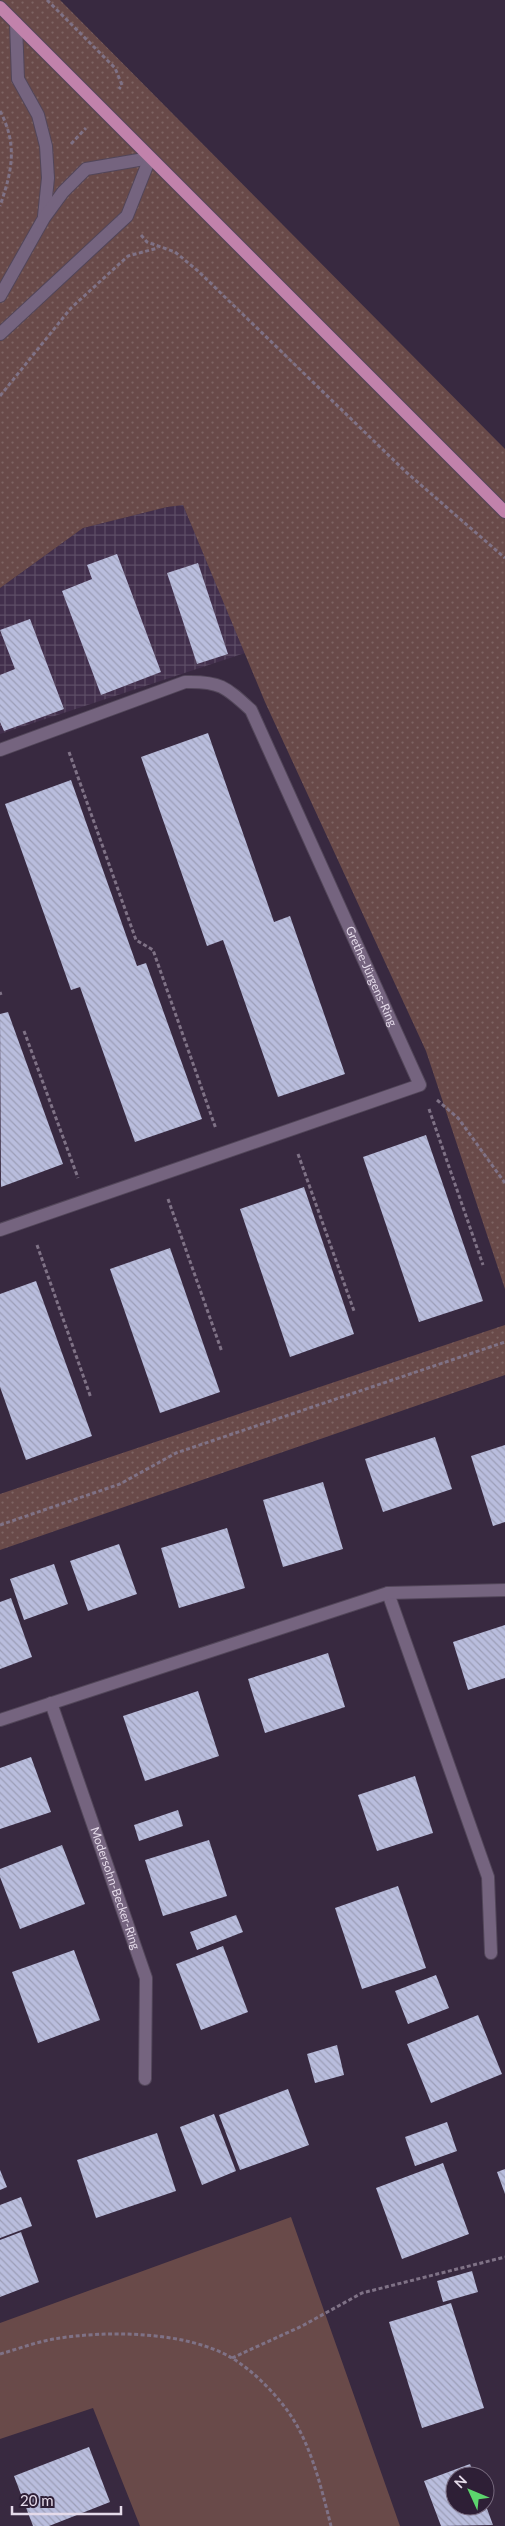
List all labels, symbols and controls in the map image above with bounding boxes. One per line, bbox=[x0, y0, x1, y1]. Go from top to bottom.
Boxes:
street label: Grethe-Jürgens-Ring bbox=[342, 924, 401, 1029]
street label: Modersohn-Becker-Ring bbox=[87, 1825, 144, 1951]
north arrow bbox=[445, 2466, 495, 2516]
text: N bbox=[450, 2472, 470, 2491]
scale bar bbox=[12, 2484, 121, 2516]
text: 20 m bbox=[20, 2491, 54, 2509]

